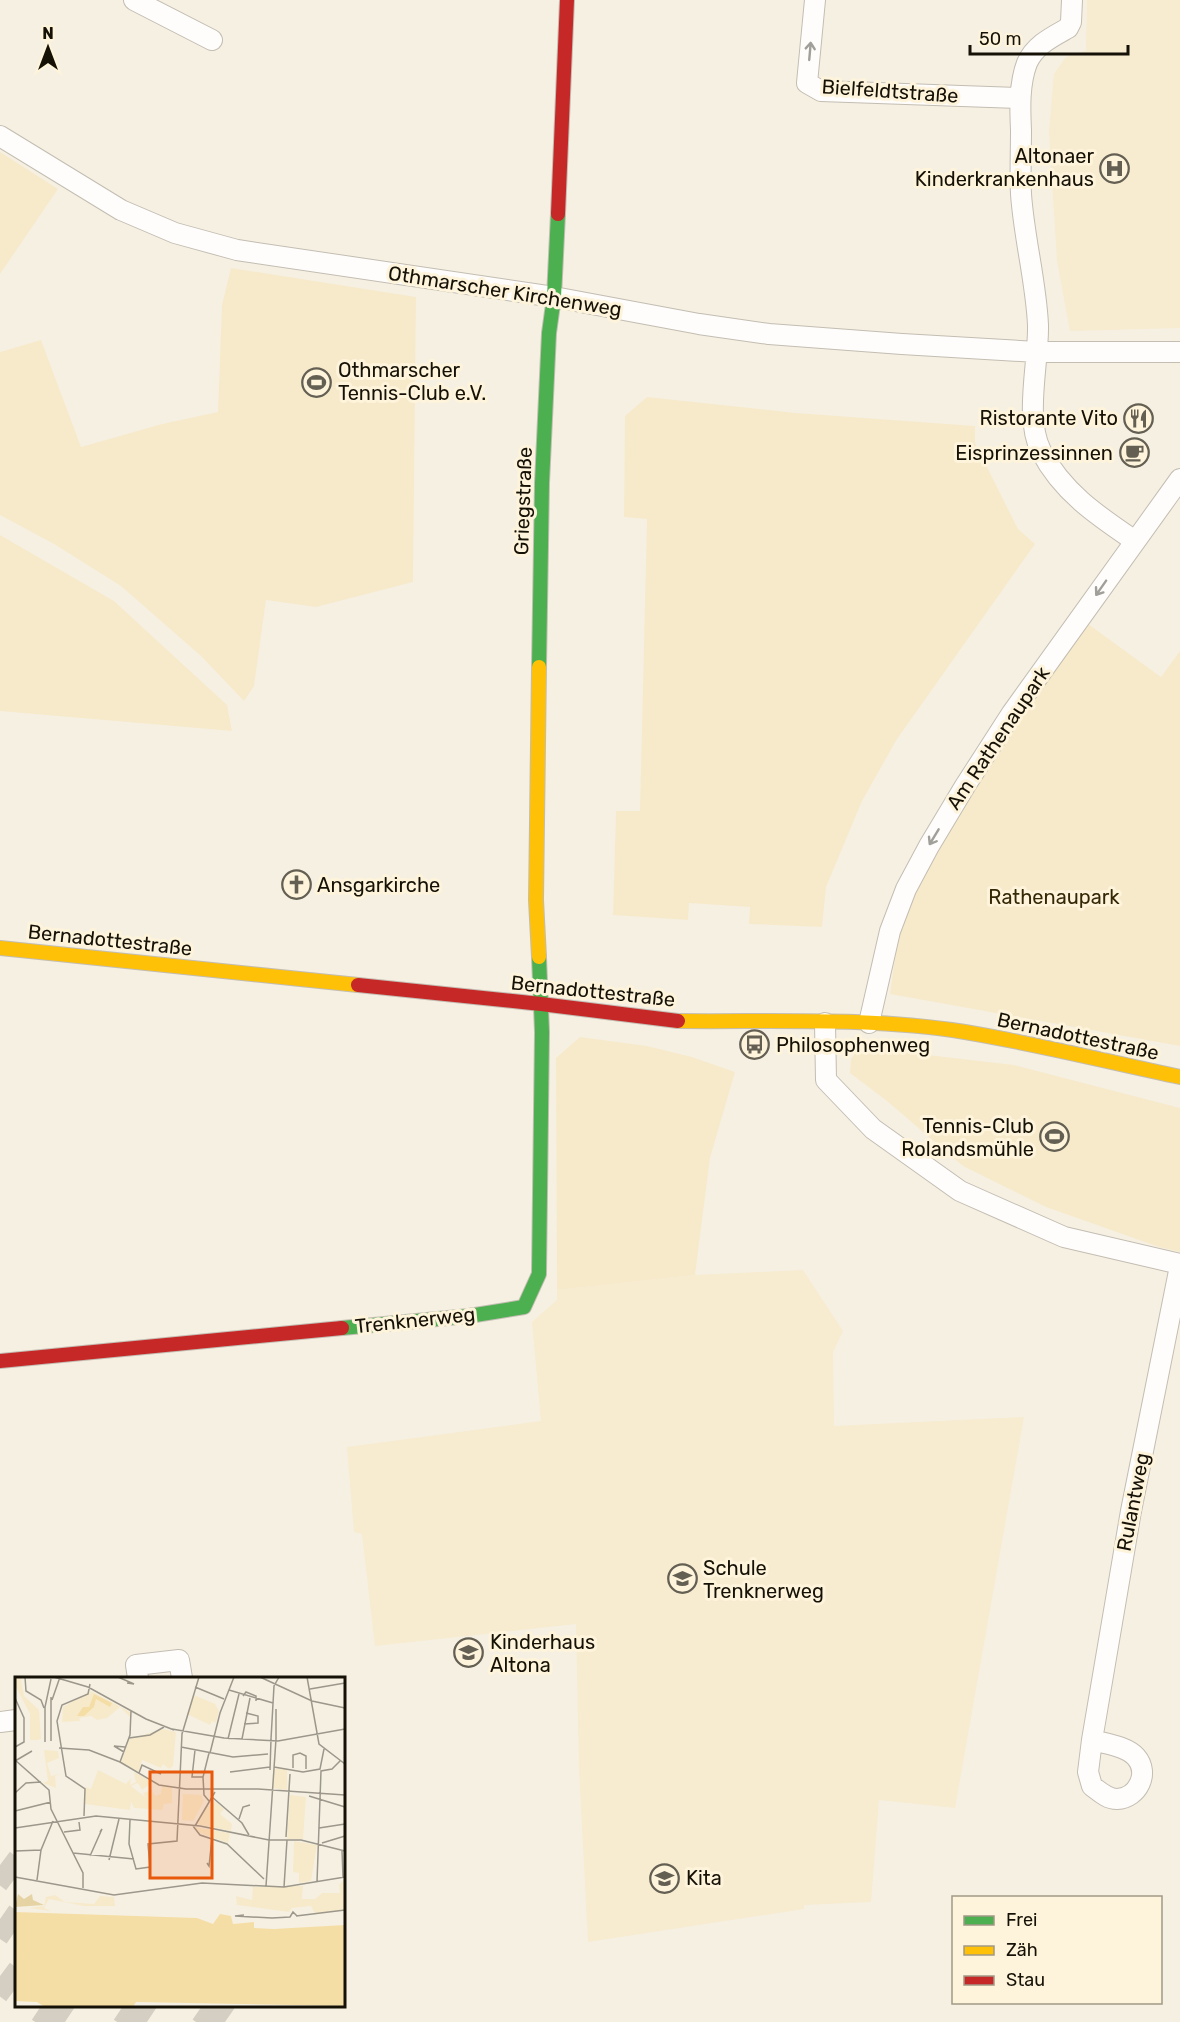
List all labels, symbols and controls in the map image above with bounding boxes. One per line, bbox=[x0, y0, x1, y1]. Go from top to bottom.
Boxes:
north arrow bbox=[18, 18, 78, 78]
scale bar bbox=[970, 18, 1128, 56]
text: N bbox=[42, 24, 54, 43]
text: 50 m bbox=[979, 28, 1022, 50]
one-way arrow bbox=[805, 42, 816, 61]
street label: Bielfeldtstraße bbox=[821, 74, 959, 108]
place label: Altonaer Kinderkrankenhaus bbox=[915, 144, 1094, 191]
hospital icon: Altonaer Kinderkrankenhaus bbox=[1099, 152, 1131, 184]
street label: Othmarscher Kirchenweg bbox=[386, 261, 624, 321]
place label: Othmarscher Tennis-Club e.V. bbox=[338, 358, 486, 405]
sports icon: Othmarscher Tennis-Club e.V. bbox=[301, 366, 333, 398]
restaurant icon: Ristorante Vito bbox=[1123, 402, 1155, 434]
place label: Ristorante Vito bbox=[980, 406, 1118, 430]
cafe icon: Eisprinzessinnen bbox=[1118, 437, 1150, 469]
place label: Eisprinzessinnen bbox=[955, 441, 1113, 465]
street label: Griegstraße bbox=[509, 446, 537, 556]
one-way arrow bbox=[1095, 580, 1107, 596]
street label: Am Rathenaupark bbox=[941, 661, 1055, 814]
one-way arrow bbox=[927, 828, 939, 845]
church icon: Ansgarkirche bbox=[280, 869, 312, 901]
place label: Ansgarkirche bbox=[317, 873, 440, 897]
park label: Rathenaupark bbox=[988, 885, 1120, 909]
street label: Bernadottestraße bbox=[27, 919, 193, 961]
street label: Bernadottestraße bbox=[510, 970, 676, 1012]
street label: Bernadottestraße bbox=[995, 1007, 1161, 1065]
bus stop icon: Philosophenweg bbox=[739, 1029, 771, 1061]
place label: Philosophenweg bbox=[776, 1033, 930, 1057]
place label: Tennis-Club Rolandsmühle bbox=[901, 1114, 1034, 1161]
sports icon: Tennis-Club Rolandsmühle bbox=[1039, 1121, 1071, 1153]
street label: Trenknerweg bbox=[354, 1302, 476, 1338]
street label: Rulantweg bbox=[1112, 1451, 1154, 1553]
place label: Schule Trenknerweg bbox=[703, 1556, 824, 1603]
school or university icon: Schule Trenknerweg bbox=[666, 1563, 698, 1595]
place label: Kinderhaus Altona bbox=[490, 1630, 595, 1677]
school or university icon: Kinderhaus Altona bbox=[453, 1637, 485, 1669]
inset map bbox=[15, 1677, 345, 2007]
school or university icon: Kita bbox=[649, 1862, 681, 1894]
place label: Kita bbox=[686, 1866, 722, 1890]
legend bbox=[952, 1896, 1162, 2004]
text: Frei bbox=[1006, 1909, 1037, 1931]
text: Zäh bbox=[1006, 1939, 1038, 1961]
text: Stau bbox=[1006, 1969, 1045, 1991]

